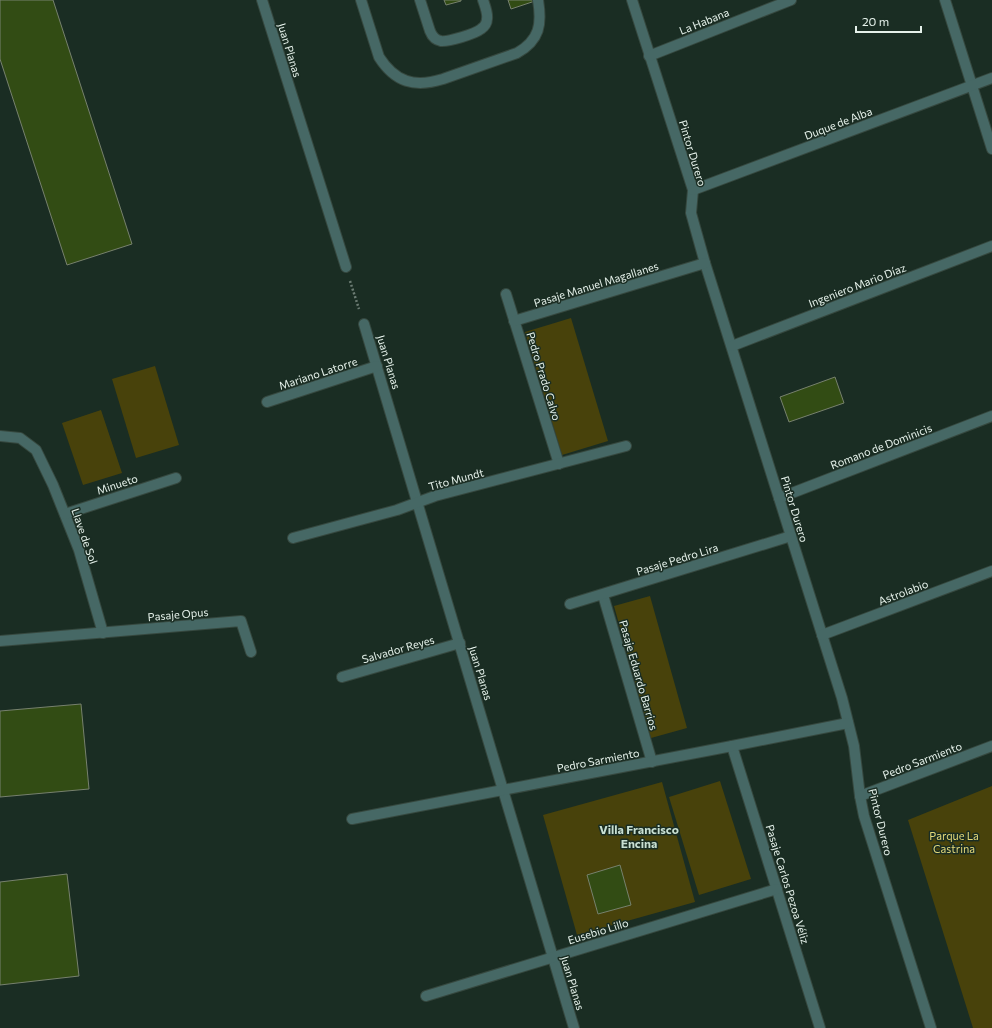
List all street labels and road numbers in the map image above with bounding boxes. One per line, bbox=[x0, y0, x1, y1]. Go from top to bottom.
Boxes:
street label: La Habana bbox=[677, 5, 731, 37]
street label: Juan Planas bbox=[275, 21, 304, 79]
street label: Duque de Alba bbox=[802, 104, 874, 142]
street label: Pintor Durero bbox=[677, 118, 709, 188]
street label: Pasaje Manuel Magallanes bbox=[532, 259, 660, 309]
street label: Ingeniero Mario Díaz bbox=[807, 260, 908, 310]
street label: Pedro Prado Calvo bbox=[524, 330, 564, 422]
street label: Juan Planas bbox=[374, 333, 403, 391]
street label: Mariano Latorre bbox=[277, 354, 359, 392]
street label: Romano de Dominicis bbox=[828, 421, 934, 471]
street label: Tito Mundt bbox=[427, 465, 486, 493]
street label: Minueto bbox=[95, 471, 140, 497]
street label: Pintor Durero bbox=[779, 474, 811, 544]
street label: Llave de Sol bbox=[69, 506, 101, 566]
street label: Pasaje Pedro Lira bbox=[634, 540, 720, 578]
street label: Astrolabio bbox=[876, 576, 930, 607]
street label: Pasaje Opus bbox=[147, 605, 209, 623]
street label: Pasaje Eduardo Barrios bbox=[617, 618, 661, 732]
street label: Salvador Reyes bbox=[360, 632, 436, 666]
street label: Juan Planas bbox=[466, 644, 495, 702]
street label: Pedro Sarmiento bbox=[881, 739, 964, 781]
street label: Pedro Sarmiento bbox=[556, 746, 641, 774]
street label: Pintor Durero bbox=[866, 787, 896, 857]
street label: Pasaje Carlos Pezoa Véliz bbox=[764, 823, 813, 946]
street label: Eusebio Lillo bbox=[566, 915, 630, 946]
street label: Juan Planas bbox=[558, 954, 587, 1012]

